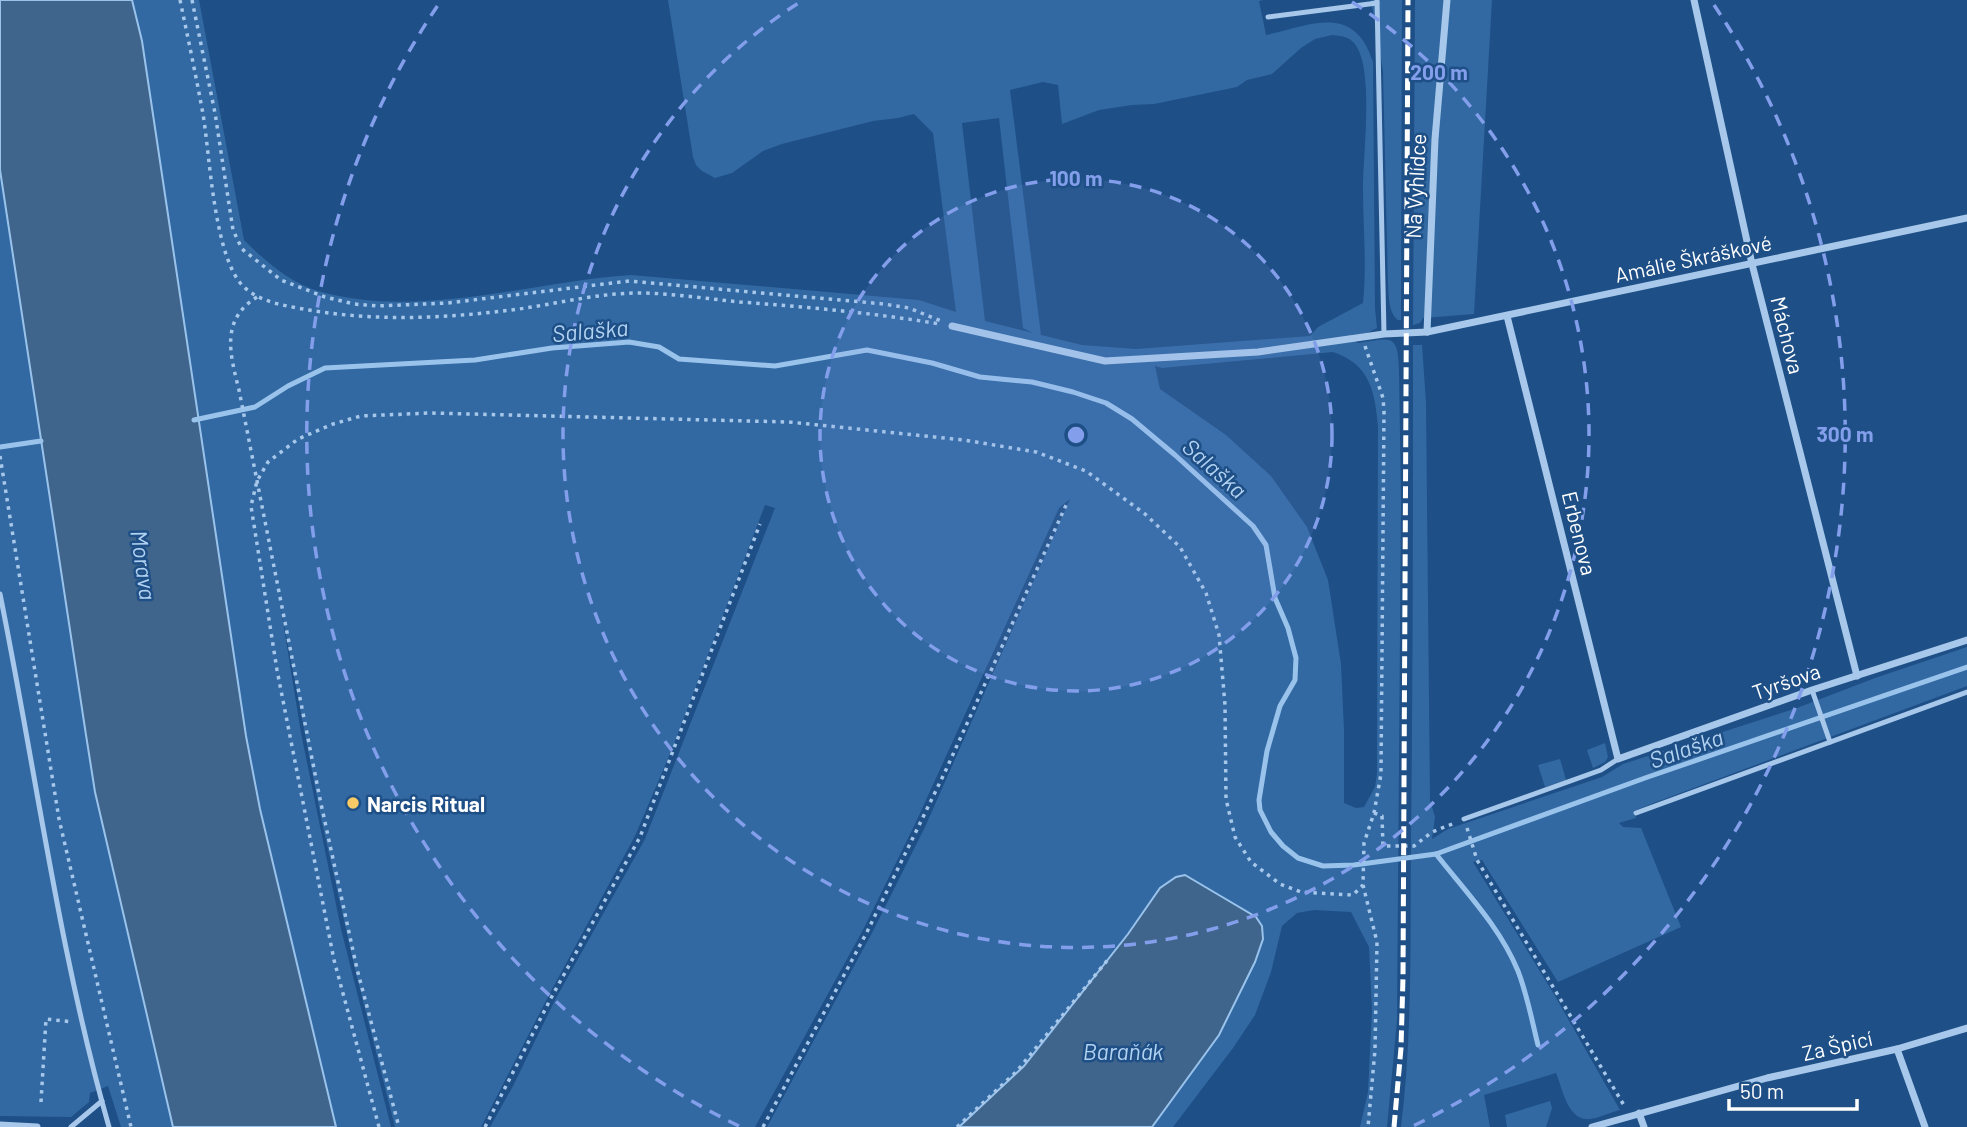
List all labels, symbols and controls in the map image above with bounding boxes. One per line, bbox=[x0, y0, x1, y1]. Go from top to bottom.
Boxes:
text: 200 m bbox=[1410, 59, 1468, 84]
street label: Na Vyhlídce bbox=[1400, 133, 1430, 239]
text: 100 m bbox=[1049, 165, 1103, 190]
street label: Amálie Škráškové bbox=[1612, 229, 1774, 287]
street label: Máchova bbox=[1766, 294, 1810, 376]
water label: Salaška bbox=[551, 313, 629, 347]
text: 300 m bbox=[1816, 421, 1874, 446]
centre of rings bbox=[1064, 423, 1088, 447]
water label: Salaška bbox=[1177, 432, 1253, 504]
street label: Erbenova bbox=[1558, 488, 1602, 578]
water label: Morava bbox=[125, 528, 163, 602]
street label: Tyršova bbox=[1749, 658, 1823, 704]
water label: Salaška bbox=[1645, 722, 1727, 774]
place label: Narcis Ritual bbox=[367, 791, 485, 816]
marker: Narcis Ritual bbox=[345, 795, 361, 811]
street label: Za Špicí bbox=[1800, 1025, 1875, 1065]
water label: Baraňák bbox=[1083, 1037, 1163, 1065]
scale bar bbox=[1729, 1068, 1857, 1112]
text: 50 m bbox=[1740, 1078, 1784, 1103]

